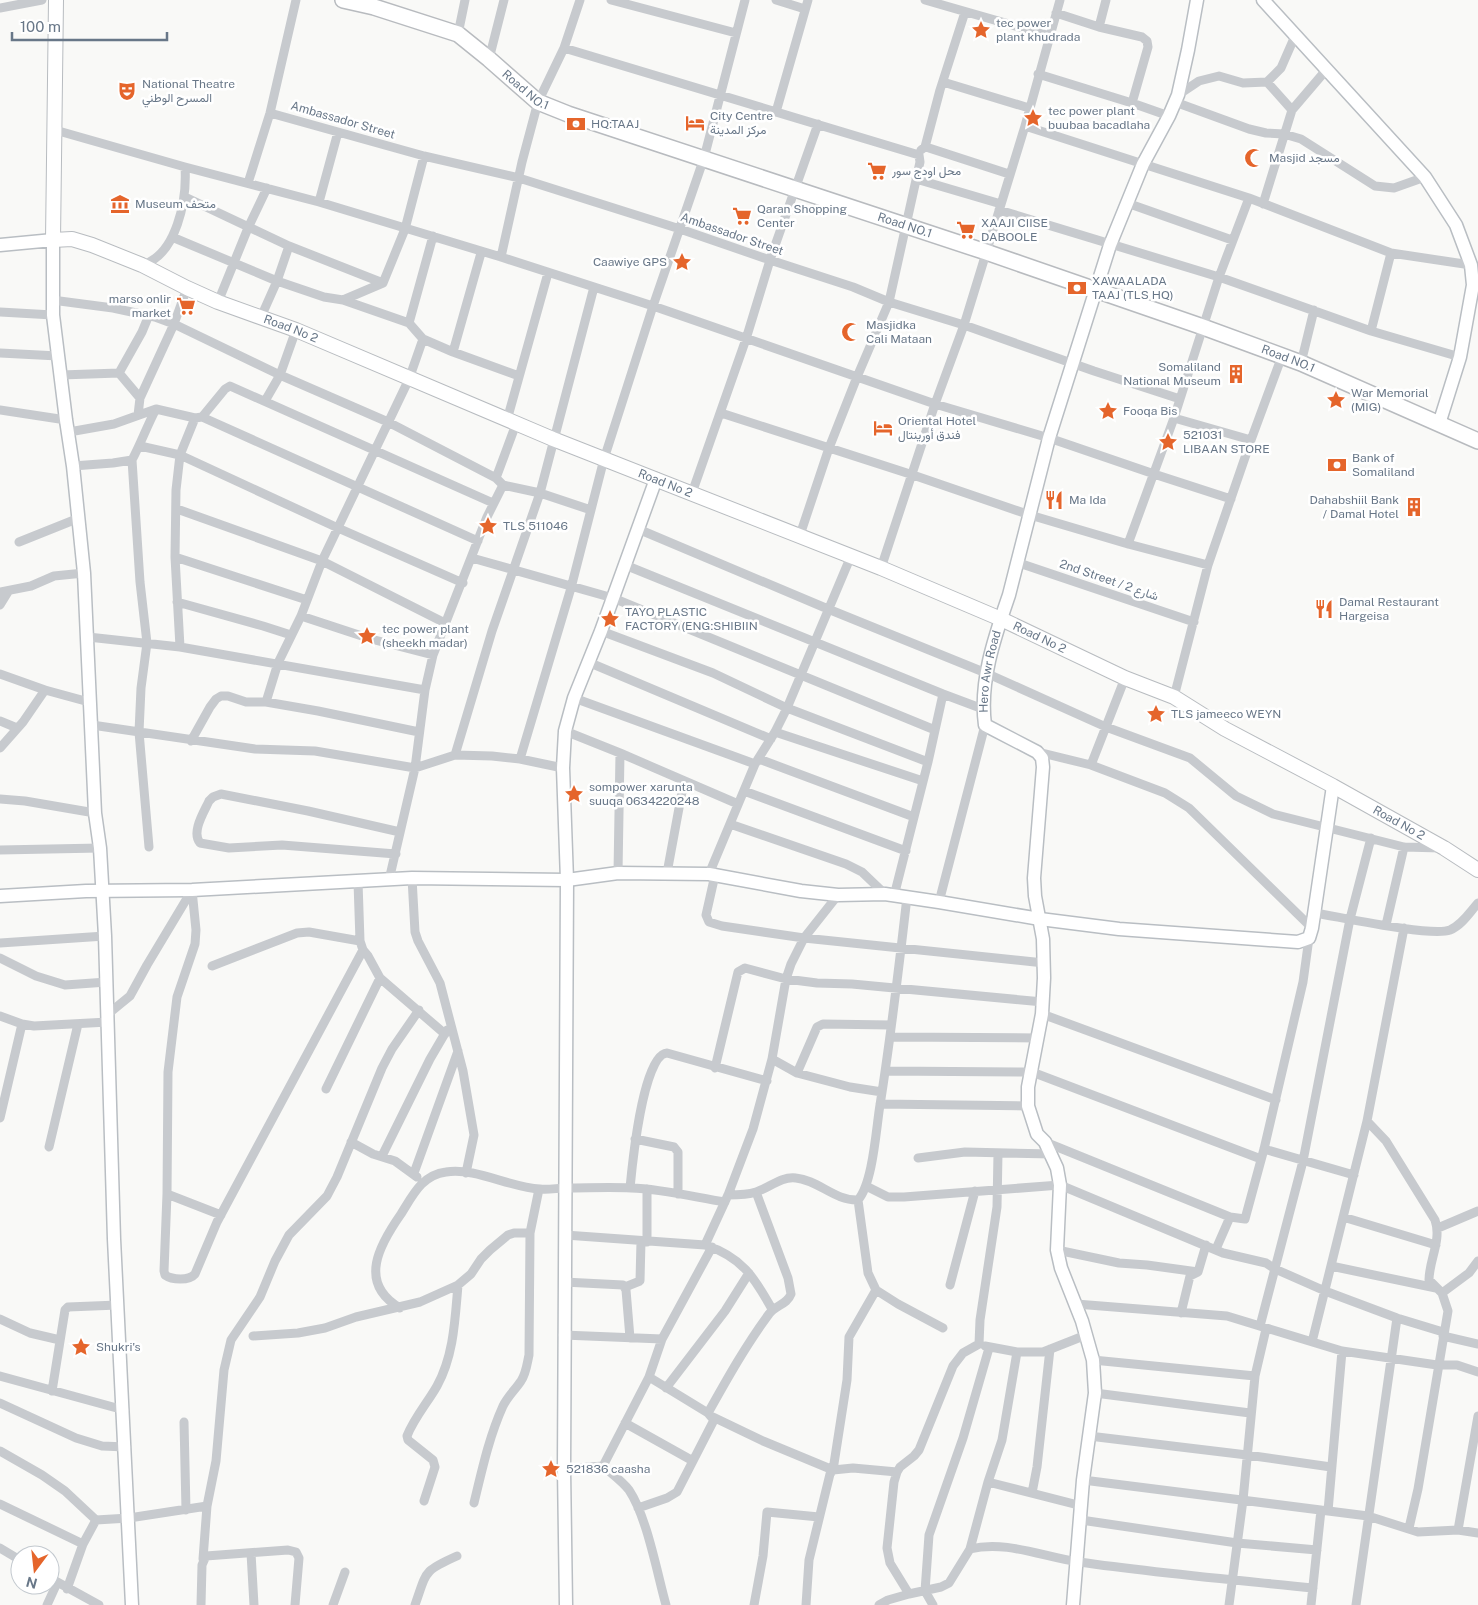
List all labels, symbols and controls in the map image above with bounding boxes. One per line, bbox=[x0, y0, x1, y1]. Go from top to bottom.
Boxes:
scale bar bbox=[12, 10, 168, 42]
place label: tec power plant khudrada bbox=[996, 16, 1080, 44]
text: 100 m bbox=[20, 18, 61, 35]
place icon: tec power plant khudrada bbox=[970, 19, 992, 41]
street label: Road NO.1 bbox=[499, 67, 551, 113]
place label: National Theatre المسرح الوطني bbox=[142, 77, 235, 108]
theatre icon: National Theatre المسرح الوطني bbox=[116, 80, 138, 102]
street label: Ambassador Street bbox=[289, 98, 397, 142]
place label: tec power plant buubaa bacadlaha bbox=[1048, 104, 1150, 132]
place icon: tec power plant buubaa bacadlaha bbox=[1022, 107, 1044, 129]
place label: City Centre مركز المدينة bbox=[710, 109, 773, 138]
hotel icon: City Centre مركز المدينة bbox=[684, 112, 706, 134]
bank icon: HQ:TAAJ bbox=[565, 113, 587, 135]
place label: HQ:TAAJ bbox=[591, 117, 639, 131]
mosque icon: Masjid مسجد bbox=[1243, 147, 1265, 169]
place label: Masjid مسجد bbox=[1269, 151, 1340, 165]
supermarket icon: محل اودج سور bbox=[866, 160, 888, 182]
place label: محل اودج سور bbox=[891, 164, 961, 180]
museum icon: Museum متحف bbox=[109, 193, 131, 215]
place label: Museum متحف bbox=[135, 197, 216, 211]
place label: Qaran Shopping Center bbox=[757, 202, 847, 230]
supermarket icon: Qaran Shopping Center bbox=[731, 205, 753, 227]
street label: Ambassador Street bbox=[679, 210, 786, 258]
street label: Road NO.1 bbox=[876, 210, 934, 241]
place label: XAAJI CIISE DABOOLE bbox=[981, 216, 1048, 244]
supermarket icon: XAAJI CIISE DABOOLE bbox=[955, 219, 977, 241]
place icon: Caawiye GPS bbox=[671, 251, 693, 273]
place label: Caawiye GPS bbox=[593, 255, 667, 269]
place label: XAWAALADA TAAJ (TLS HQ) bbox=[1092, 274, 1174, 302]
bank icon: XAWAALADA TAAJ (TLS HQ) bbox=[1066, 277, 1088, 299]
place label: marso onlir market bbox=[109, 292, 171, 320]
supermarket icon: marso onlir market bbox=[175, 295, 197, 317]
street label: Road No 2 bbox=[262, 312, 320, 346]
place label: Masjidka Cali Mataan bbox=[866, 318, 932, 346]
mosque icon: Masjidka Cali Mataan bbox=[840, 321, 862, 343]
street label: Road NO.1 bbox=[1259, 342, 1317, 375]
place label: Somaliland National Museum bbox=[1123, 360, 1221, 388]
building icon: Somaliland National Museum bbox=[1225, 363, 1247, 385]
place label: War Memorial (MIG) bbox=[1351, 386, 1429, 414]
place icon: War Memorial (MIG) bbox=[1325, 389, 1347, 411]
place icon: Fooqa Bis bbox=[1097, 400, 1119, 422]
place label: Fooqa Bis bbox=[1123, 404, 1177, 418]
place label: Oriental Hotel فندق أورينتال bbox=[898, 414, 977, 443]
hotel icon: Oriental Hotel فندق أورينتال bbox=[872, 417, 894, 439]
place label: 521031 LIBAAN STORE bbox=[1183, 428, 1270, 456]
place icon: 521031 LIBAAN STORE bbox=[1157, 431, 1179, 453]
place label: Bank of Somaliland bbox=[1352, 451, 1415, 479]
bank icon: Bank of Somaliland bbox=[1326, 454, 1348, 476]
street label: Road No 2 bbox=[636, 466, 694, 500]
restaurant icon: Ma Ida bbox=[1043, 489, 1065, 511]
place label: Ma Ida bbox=[1069, 493, 1106, 507]
place label: Dahabshiil Bank / Damal Hotel bbox=[1309, 493, 1399, 521]
building icon: Dahabshiil Bank / Damal Hotel bbox=[1403, 496, 1425, 518]
place icon: TLS 511046 bbox=[477, 515, 499, 537]
place label: TLS 511046 bbox=[503, 519, 568, 533]
street label: 2nd Street / شارع 2 bbox=[1057, 557, 1160, 605]
place label: Damal Restaurant Hargeisa bbox=[1339, 595, 1439, 623]
restaurant icon: Damal Restaurant Hargeisa bbox=[1313, 598, 1335, 620]
place label: TAYO PLASTIC FACTORY (ENG:SHIBIIN bbox=[625, 605, 758, 633]
place icon: TAYO PLASTIC FACTORY (ENG:SHIBIIN bbox=[599, 608, 621, 630]
street label: Road No 2 bbox=[1011, 619, 1068, 656]
place label: tec power plant (sheekh madar) bbox=[382, 622, 469, 650]
place icon: tec power plant (sheekh madar) bbox=[356, 625, 378, 647]
street label: Hero Awr Road bbox=[977, 629, 1004, 713]
place icon: TLS jameeco WEYN bbox=[1145, 703, 1167, 725]
place label: TLS jameeco WEYN bbox=[1171, 707, 1281, 721]
place label: sompower xarunta suuqa 0634220248 bbox=[589, 780, 700, 808]
place icon: sompower xarunta suuqa 0634220248 bbox=[563, 783, 585, 805]
street label: Road No 2 bbox=[1371, 803, 1427, 843]
place icon: Shukri's bbox=[70, 1336, 92, 1358]
place label: Shukri's bbox=[96, 1340, 140, 1354]
place icon: 521836 caasha bbox=[540, 1458, 562, 1480]
place label: 521836 caasha bbox=[566, 1462, 650, 1476]
north arrow bbox=[10, 1545, 60, 1595]
text: N bbox=[24, 1573, 39, 1592]

